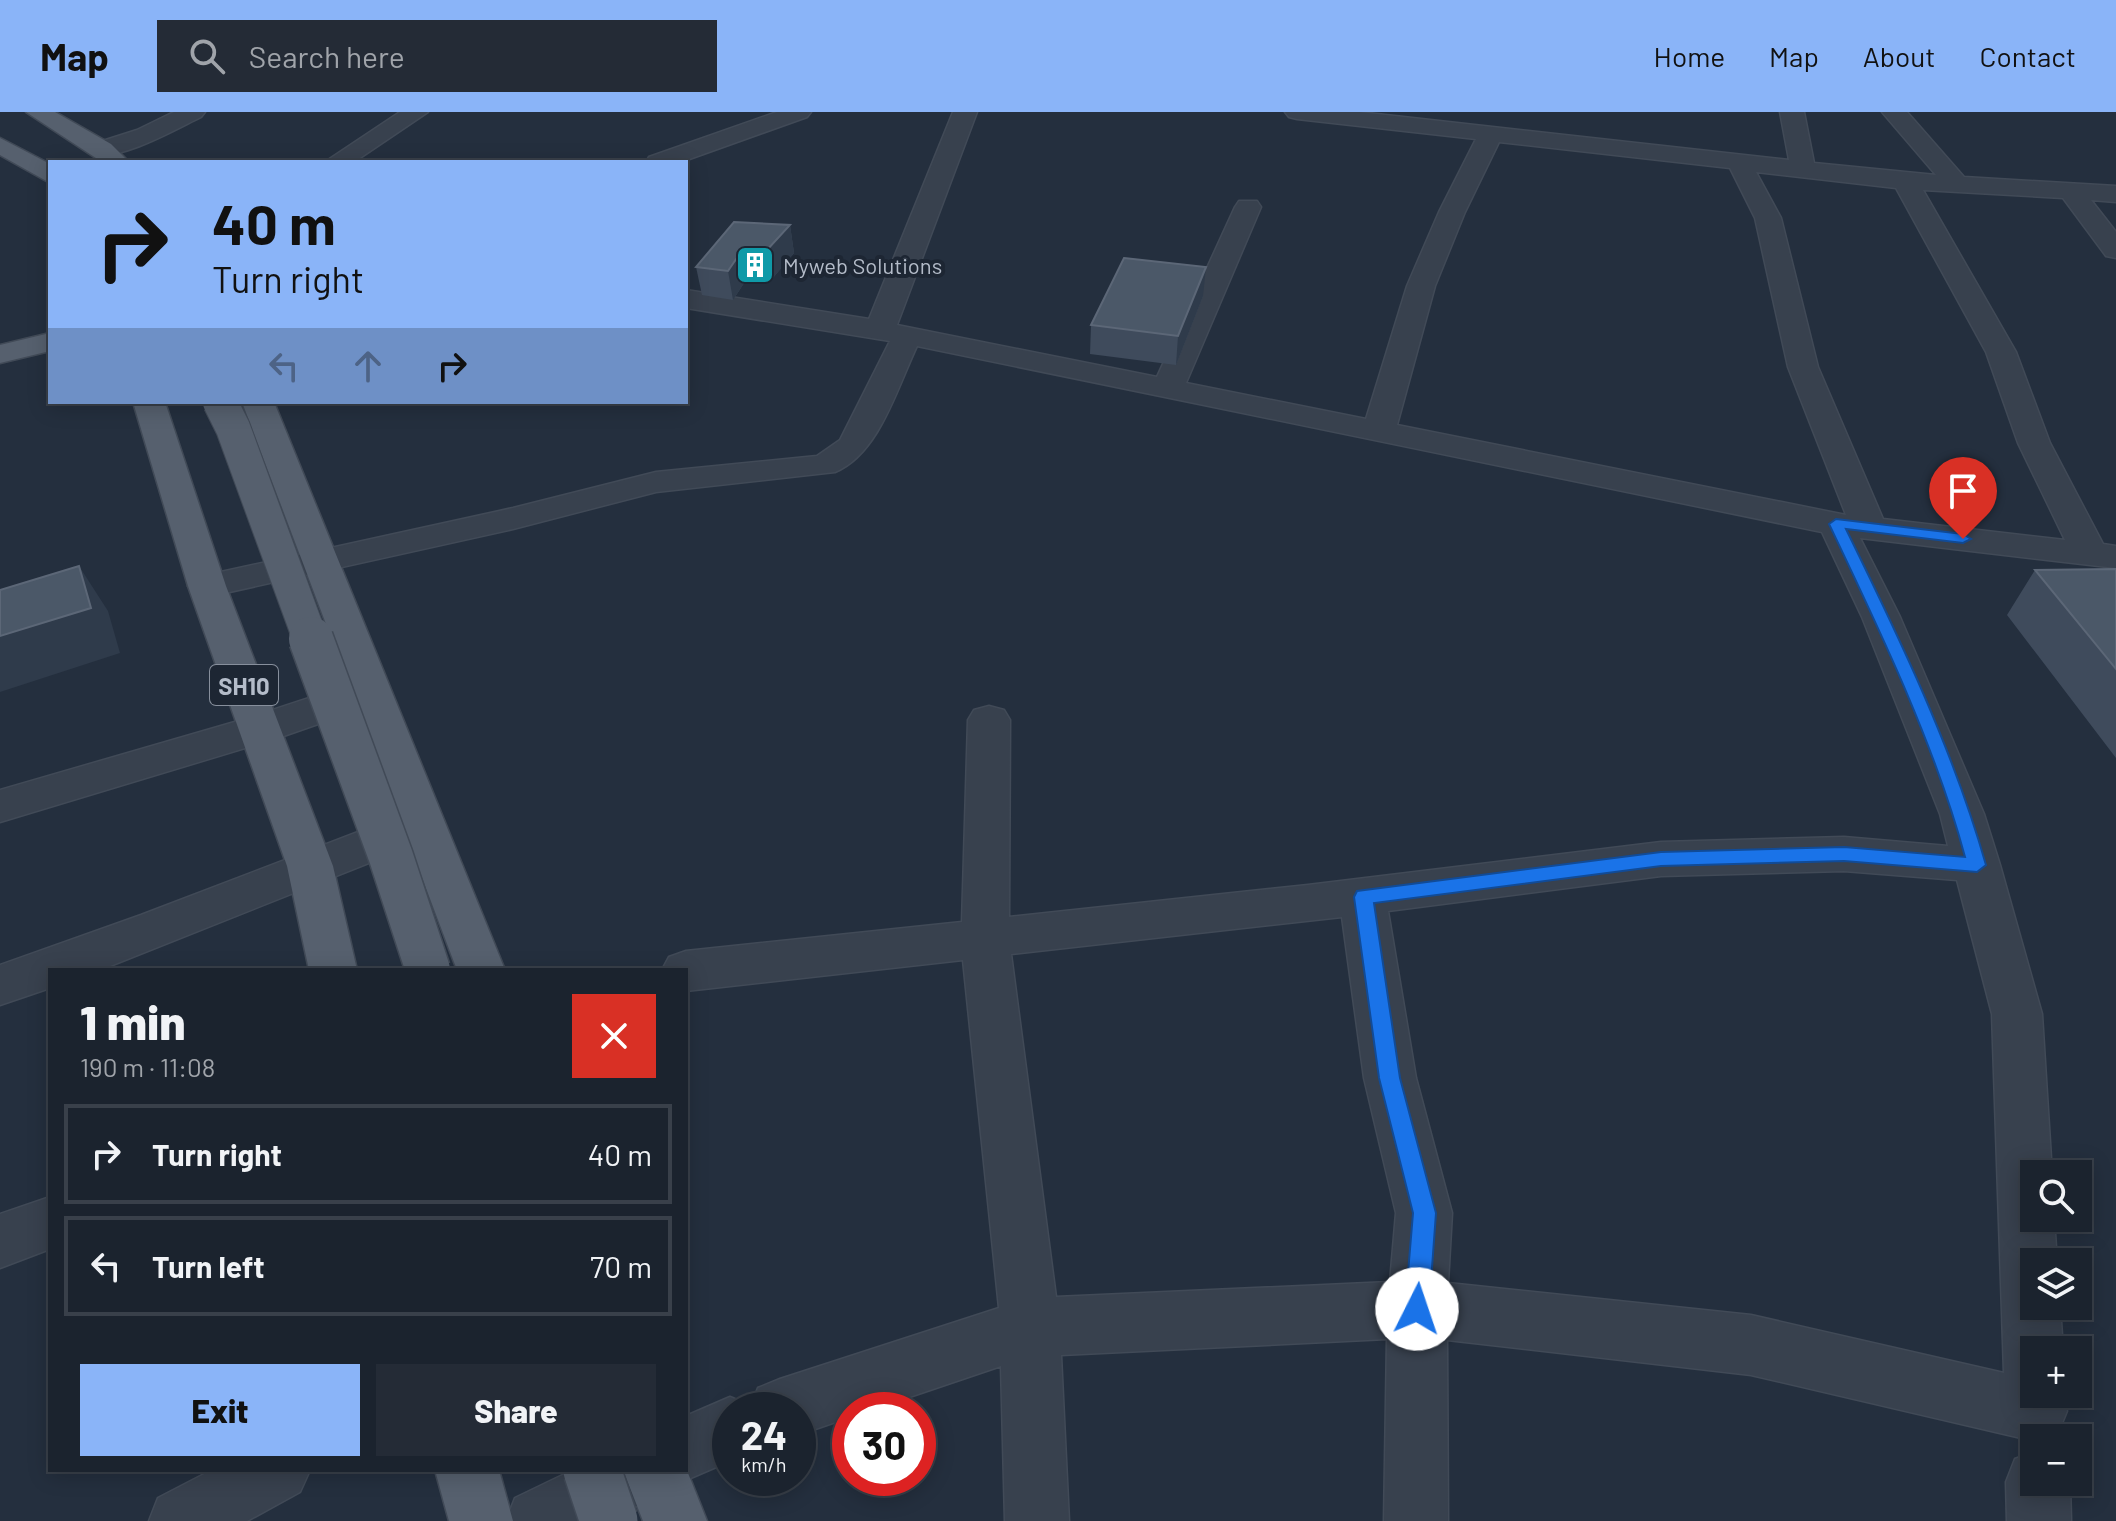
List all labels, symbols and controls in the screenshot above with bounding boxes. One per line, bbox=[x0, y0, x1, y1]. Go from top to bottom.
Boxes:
search box bbox=[157, 20, 717, 92]
text: Map bbox=[40, 33, 109, 79]
icon: search bbox=[185, 34, 229, 78]
text: Search here bbox=[249, 38, 405, 74]
text: Home bbox=[1654, 39, 1725, 73]
text: Map bbox=[1769, 39, 1819, 73]
text: About bbox=[1863, 39, 1935, 73]
text: Contact bbox=[1979, 39, 2076, 73]
text: 40 m bbox=[212, 189, 336, 256]
icon: right bbox=[80, 192, 184, 296]
building icon: Myweb Solutions bbox=[734, 244, 776, 286]
place label: Myweb Solutions bbox=[783, 252, 942, 278]
text: Turn right bbox=[212, 257, 364, 300]
icon: left bbox=[262, 344, 306, 388]
icon: ahead bbox=[346, 344, 390, 388]
icon: right bbox=[430, 344, 474, 388]
pin bbox=[1929, 457, 1997, 539]
icon: arrive bbox=[1941, 469, 1985, 513]
road number: SH10 bbox=[210, 665, 278, 705]
text: 1 min bbox=[80, 992, 186, 1050]
button: close bbox=[572, 994, 656, 1078]
text: 190 m · 11:08 bbox=[80, 1051, 215, 1082]
icon: right bbox=[84, 1132, 128, 1176]
text: Turn right bbox=[152, 1136, 282, 1172]
text: 40 m bbox=[588, 1136, 652, 1172]
map controls bbox=[2020, 1160, 2092, 1496]
button: search bbox=[2020, 1160, 2092, 1232]
icon: left bbox=[84, 1244, 128, 1288]
text: Turn left bbox=[152, 1248, 265, 1284]
text: 70 m bbox=[590, 1248, 652, 1284]
button: layers bbox=[2020, 1248, 2092, 1320]
position arrow bbox=[1375, 1267, 1459, 1351]
button: + bbox=[2020, 1336, 2092, 1408]
button: Exit bbox=[80, 1364, 360, 1456]
button: Share bbox=[376, 1364, 656, 1456]
speed limit sign: 30 bbox=[832, 1392, 936, 1496]
text: 24 bbox=[741, 1410, 787, 1458]
button: − bbox=[2020, 1424, 2092, 1496]
text: km/h bbox=[741, 1452, 787, 1476]

